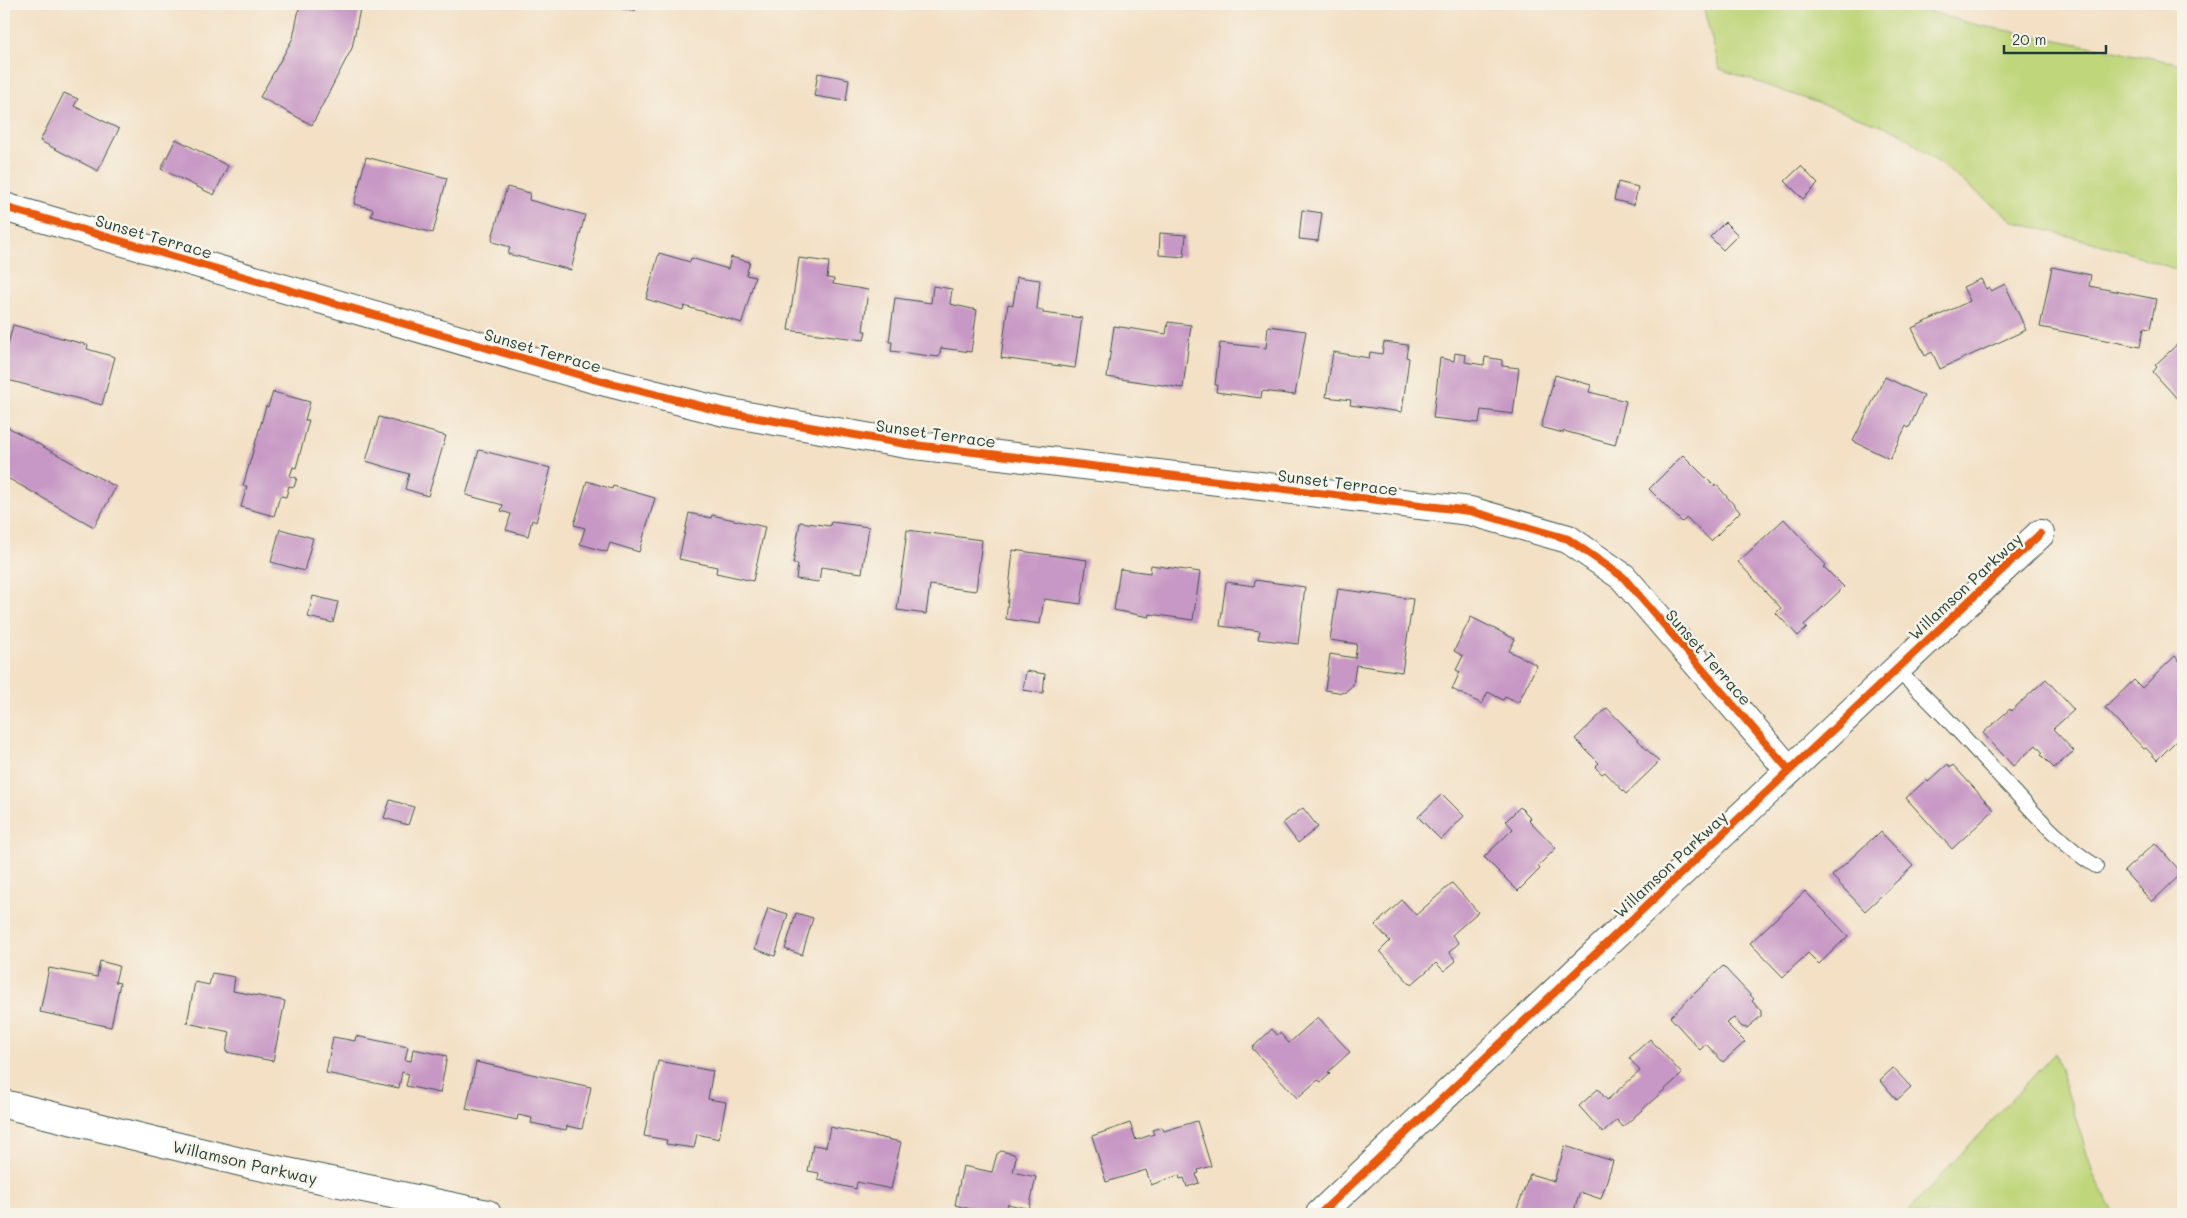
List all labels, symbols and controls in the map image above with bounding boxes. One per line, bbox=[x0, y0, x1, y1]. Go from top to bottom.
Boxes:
scale bar bbox=[2004, 22, 2107, 54]
text: 20 m bbox=[2012, 29, 2046, 49]
street label: Sunset Terrace bbox=[93, 209, 215, 263]
street label: Sunset Terrace bbox=[482, 323, 604, 377]
street label: Sunset Terrace bbox=[875, 414, 997, 452]
street label: Sunset Terrace bbox=[1277, 464, 1399, 500]
street label: Willamson Parkway bbox=[1904, 528, 2026, 644]
street label: Sunset Terrace bbox=[1662, 605, 1756, 709]
street label: Willamson Parkway bbox=[1609, 806, 1731, 922]
street label: Willamson Parkway bbox=[171, 1135, 319, 1189]

